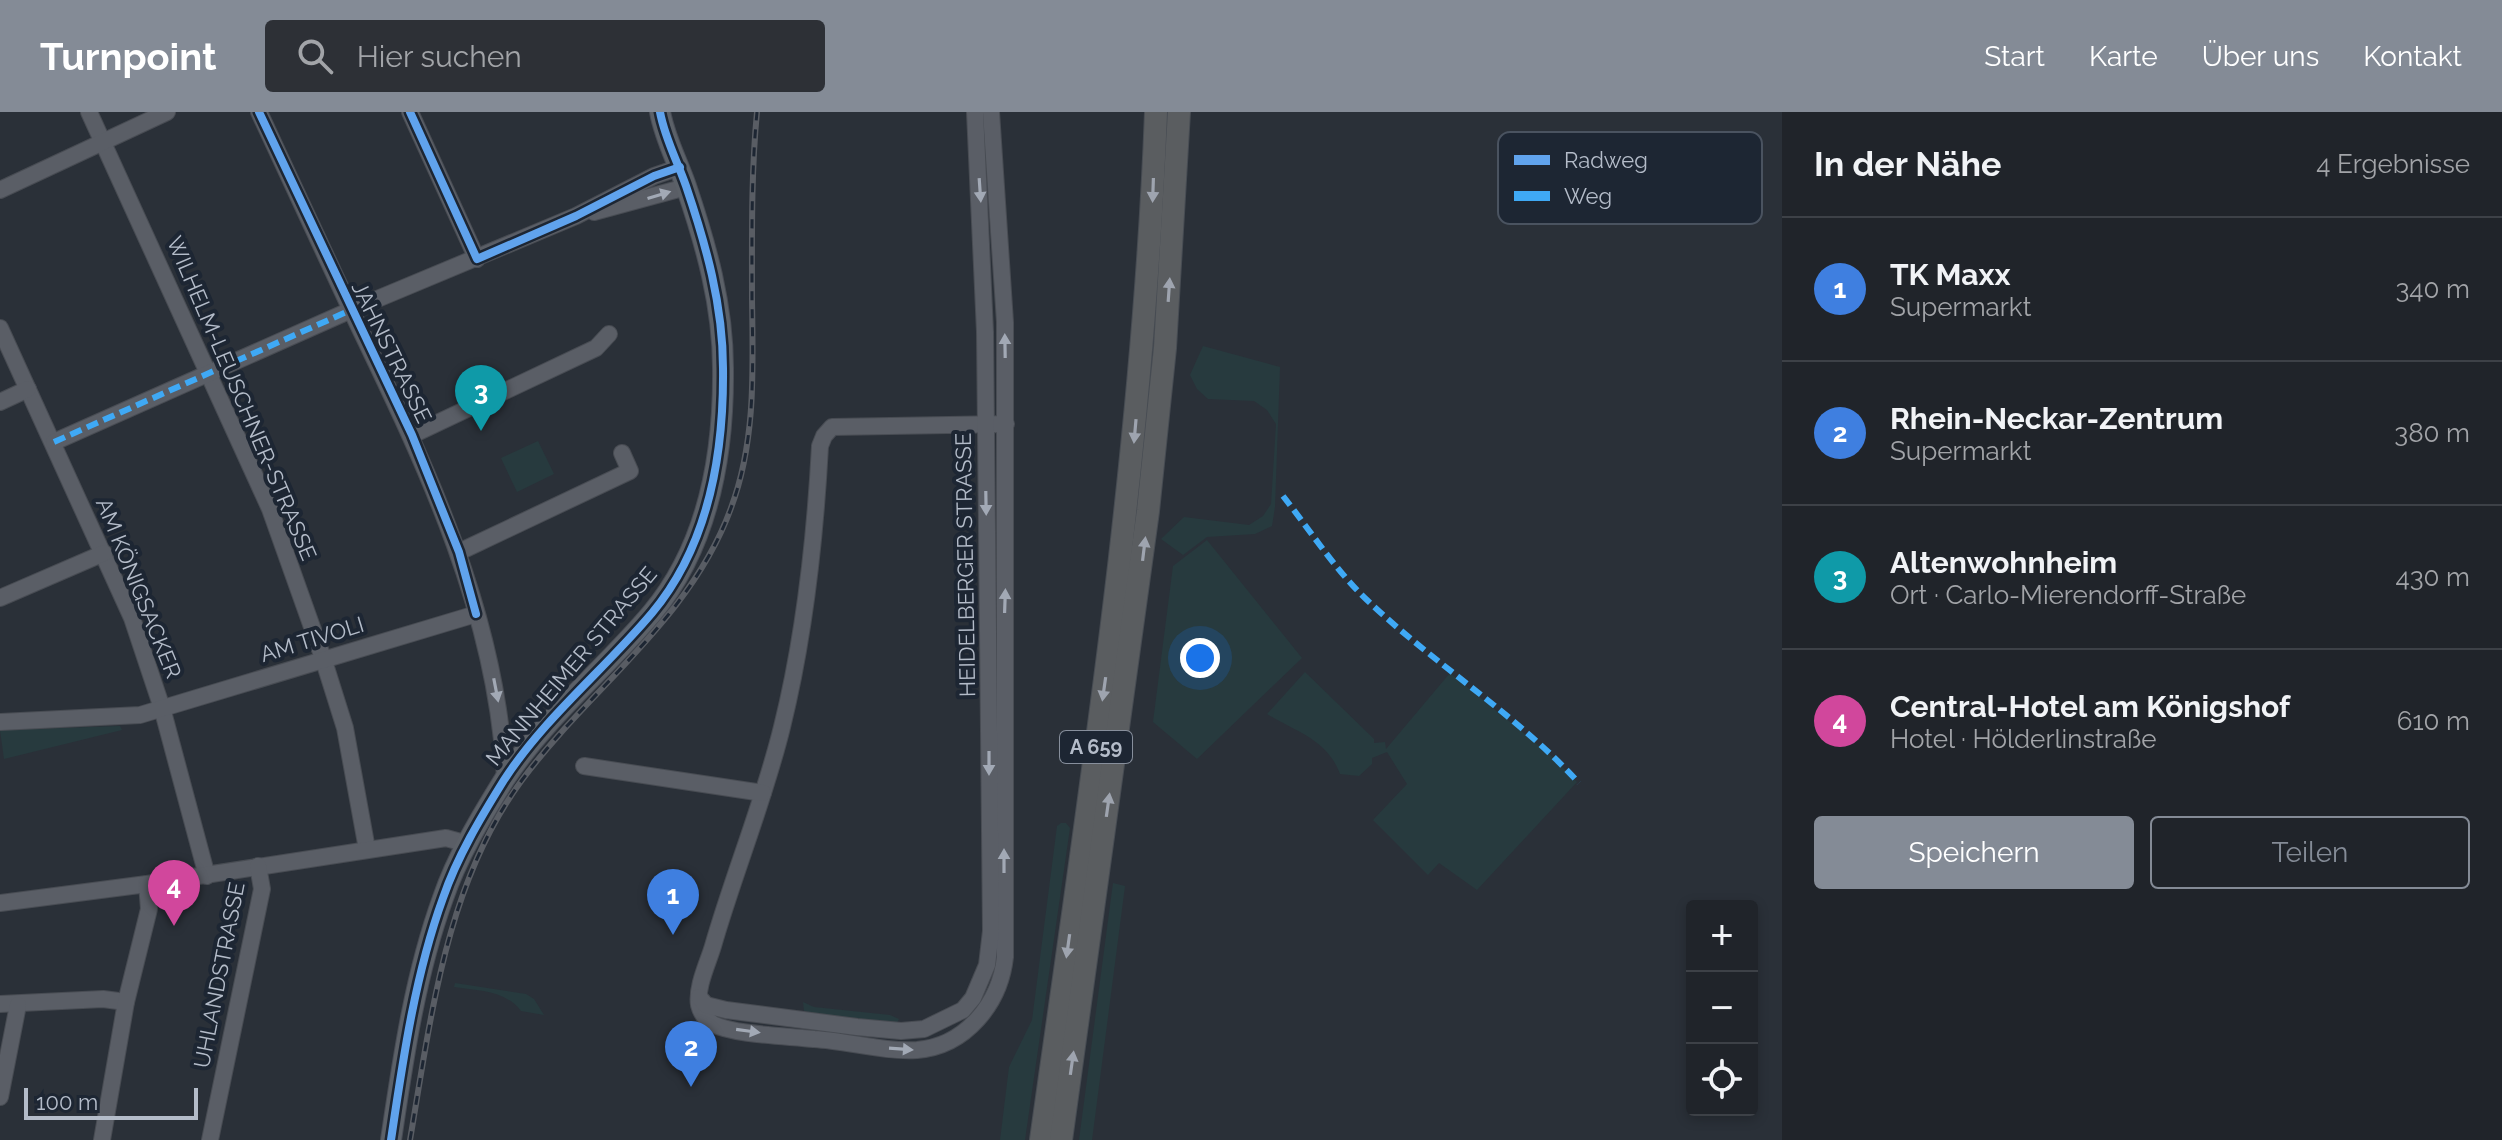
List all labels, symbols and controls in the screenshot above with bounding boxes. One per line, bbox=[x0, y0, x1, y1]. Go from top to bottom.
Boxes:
search box bbox=[265, 20, 825, 92]
text: Turnpoint bbox=[40, 34, 217, 79]
icon: search bbox=[293, 34, 337, 78]
text: Hier suchen bbox=[357, 39, 522, 74]
text: Start bbox=[1984, 40, 2045, 73]
text: Karte bbox=[2089, 40, 2158, 73]
text: Über uns bbox=[2202, 40, 2319, 73]
text: Kontakt bbox=[2363, 40, 2462, 73]
legend bbox=[1498, 132, 1762, 224]
text: In der Nähe bbox=[1814, 144, 2001, 184]
text: Radweg bbox=[1564, 147, 1648, 173]
text: 4 Ergebnisse bbox=[2316, 149, 2470, 179]
one-way arrow bbox=[974, 178, 987, 203]
one-way arrow bbox=[1147, 178, 1160, 203]
text: Weg bbox=[1564, 183, 1612, 209]
one-way arrow bbox=[647, 188, 671, 201]
street label: WILHELM-LEUSCHNER-STRASSE bbox=[162, 232, 322, 564]
text: TK Maxx bbox=[1890, 257, 2010, 292]
text: 1 bbox=[1834, 274, 1846, 304]
text: 340 m bbox=[2395, 274, 2470, 304]
street label: JAHNSTRASSE bbox=[347, 277, 437, 427]
one-way arrow bbox=[1163, 277, 1176, 302]
text: Supermarkt bbox=[1890, 292, 2031, 322]
one-way arrow bbox=[999, 333, 1011, 358]
pin: 3 bbox=[455, 365, 507, 431]
text: Rhein-Neckar-Zentrum bbox=[1890, 401, 2223, 436]
one-way arrow bbox=[1128, 418, 1141, 443]
text: 2 bbox=[1833, 418, 1847, 448]
text: 380 m bbox=[2394, 418, 2470, 448]
street label: HEIDELBERGER STRASSE bbox=[950, 433, 980, 697]
text: Supermarkt bbox=[1890, 436, 2031, 466]
one-way arrow bbox=[980, 491, 992, 516]
street label: AM KÖNIGSACKER bbox=[91, 494, 187, 682]
one-way arrow bbox=[1137, 536, 1150, 561]
text: Altenwohnheim bbox=[1890, 545, 2117, 580]
street label: MANNHEIMER STRASSE bbox=[480, 561, 662, 771]
text: 3 bbox=[1833, 562, 1847, 592]
text: 430 m bbox=[2395, 562, 2470, 592]
text: Ort · Carlo-Mierendorff-Straße bbox=[1890, 580, 2246, 610]
one-way arrow bbox=[998, 588, 1011, 613]
street label: AM TIVOLI bbox=[257, 611, 367, 667]
your location bbox=[1180, 638, 1220, 678]
one-way arrow bbox=[1097, 676, 1110, 701]
one-way arrow bbox=[490, 677, 503, 702]
text: Central-Hotel am Königshof bbox=[1890, 689, 2290, 724]
text: 4 bbox=[1833, 706, 1847, 736]
text: 610 m bbox=[2397, 706, 2470, 736]
text: Hotel · Hölderlinstraße bbox=[1890, 724, 2157, 754]
road number: A 659 bbox=[1060, 731, 1132, 763]
one-way arrow bbox=[983, 751, 995, 776]
one-way arrow bbox=[1102, 792, 1115, 817]
button: Speichern bbox=[1814, 816, 2134, 889]
button: Teilen bbox=[2150, 816, 2470, 889]
one-way arrow bbox=[998, 848, 1010, 873]
pin: 4 bbox=[148, 860, 200, 926]
pin: 1 bbox=[647, 869, 699, 935]
street label: UHLANDSTRASSE bbox=[188, 880, 250, 1070]
map controls bbox=[1686, 900, 1758, 1116]
button: + bbox=[1686, 900, 1758, 972]
one-way arrow bbox=[1061, 934, 1074, 959]
button: − bbox=[1686, 972, 1758, 1044]
pin: 2 bbox=[665, 1021, 717, 1087]
one-way arrow bbox=[736, 1025, 761, 1038]
one-way arrow bbox=[889, 1043, 914, 1056]
button: locate bbox=[1686, 1044, 1758, 1116]
one-way arrow bbox=[1066, 1050, 1079, 1075]
scale bar bbox=[24, 1084, 198, 1120]
text: 100 m bbox=[36, 1089, 98, 1115]

